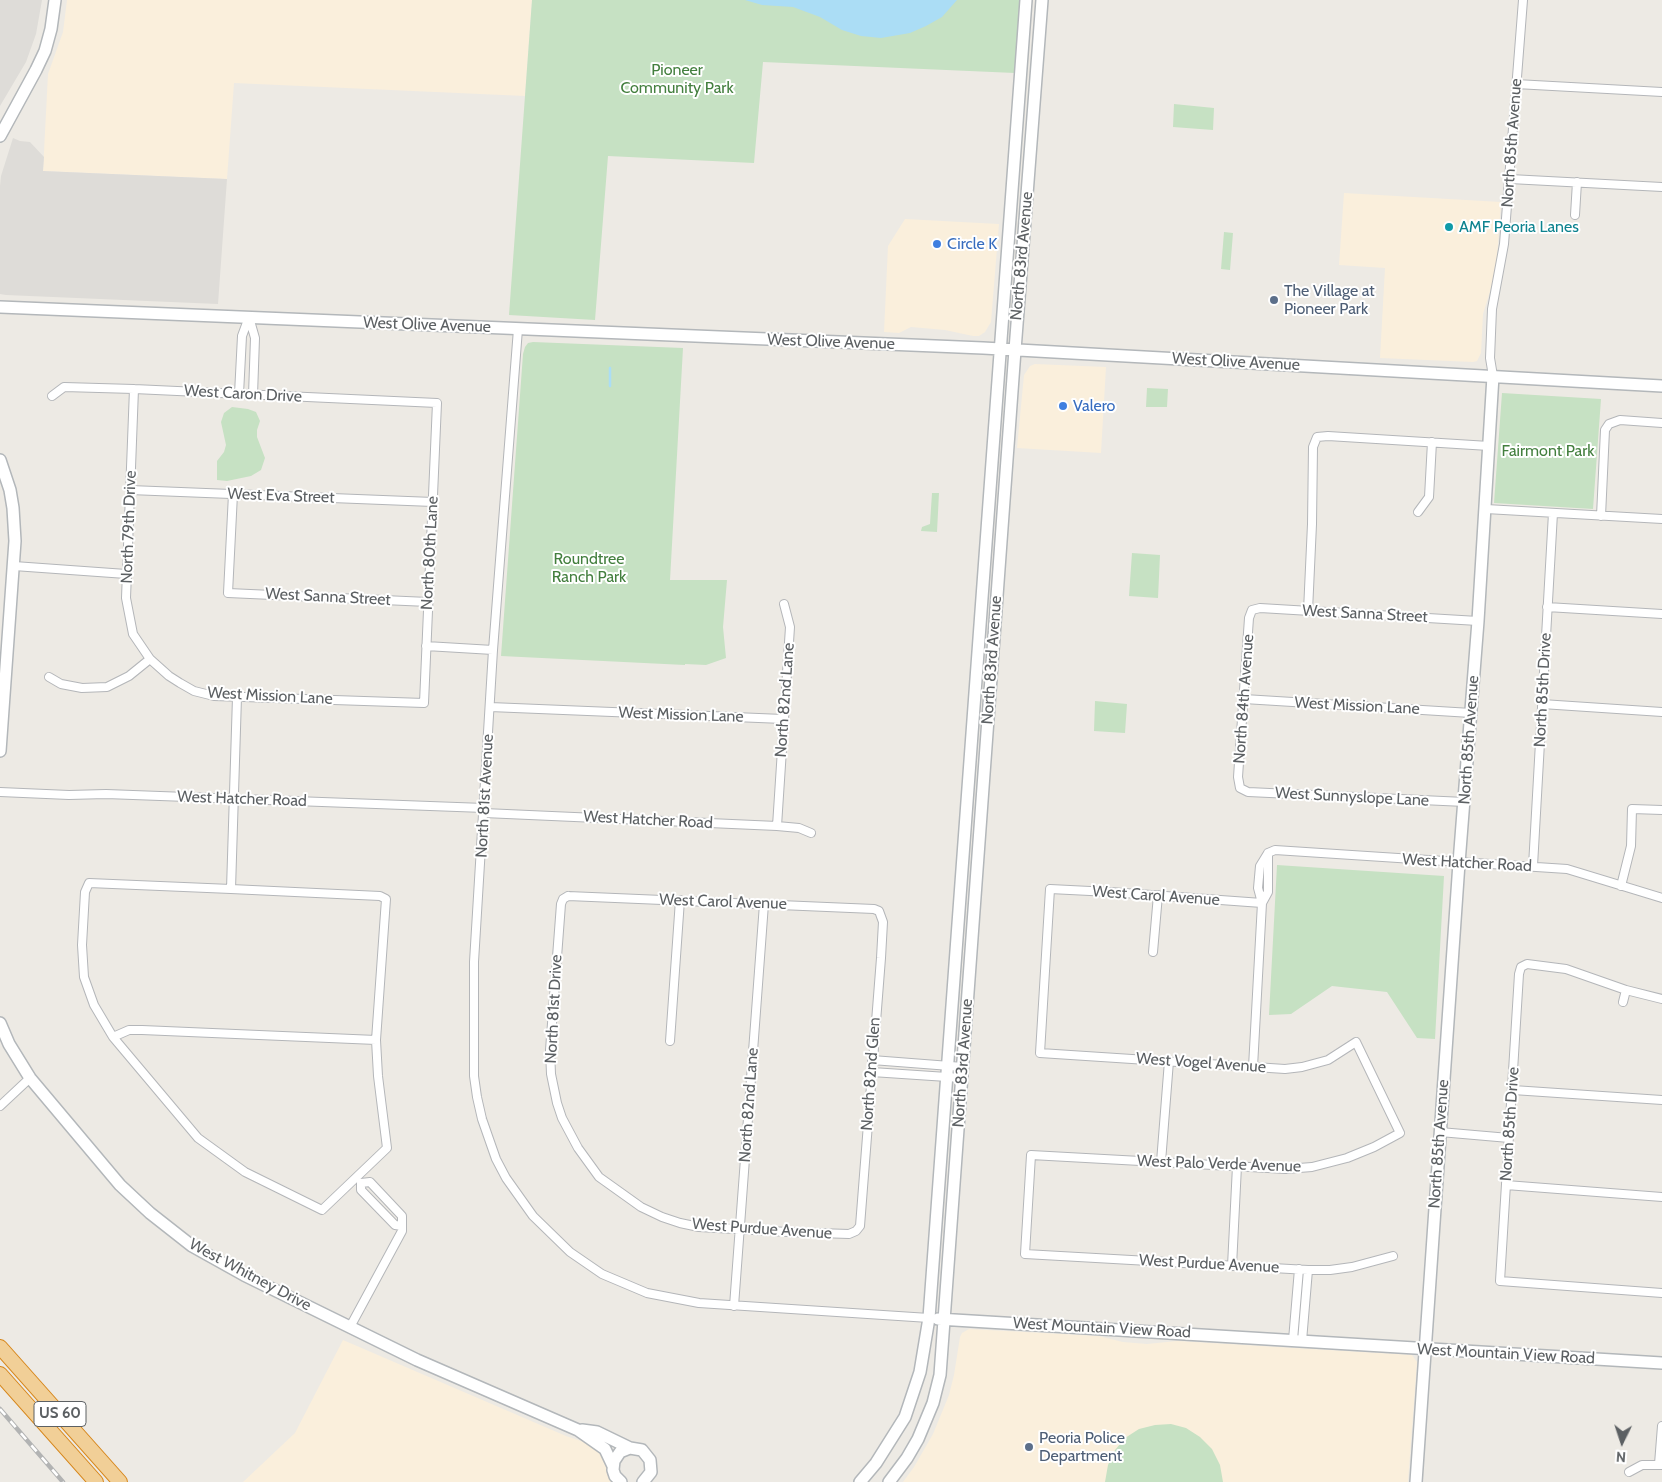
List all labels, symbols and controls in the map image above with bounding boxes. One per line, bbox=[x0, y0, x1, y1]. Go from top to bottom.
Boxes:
park label: Pioneer Community Park bbox=[620, 60, 734, 98]
street label: North 85th Avenue bbox=[1498, 78, 1526, 208]
street label: North 83rd Avenue bbox=[1007, 191, 1037, 321]
place label: AMF Peoria Lanes bbox=[1459, 217, 1579, 237]
marker: AMF Peoria Lanes bbox=[1443, 221, 1455, 233]
place label: Circle K bbox=[947, 234, 997, 254]
marker: Circle K bbox=[931, 238, 943, 250]
place label: The Village at Pioneer Park bbox=[1284, 281, 1375, 319]
marker: The Village at Pioneer Park bbox=[1268, 294, 1280, 306]
street label: West Olive Avenue bbox=[363, 313, 491, 337]
street label: West Olive Avenue bbox=[767, 330, 895, 354]
street label: West Olive Avenue bbox=[1172, 349, 1300, 375]
street label: West Caron Drive bbox=[184, 381, 302, 407]
place label: Valero bbox=[1073, 396, 1115, 416]
marker: Valero bbox=[1057, 400, 1069, 412]
park label: Fairmont Park bbox=[1501, 441, 1595, 461]
street label: North 79th Drive bbox=[117, 470, 141, 584]
street label: West Eva Street bbox=[227, 485, 335, 507]
street label: North 80th Lane bbox=[417, 496, 443, 610]
park label: Roundtree Ranch Park bbox=[552, 549, 626, 587]
street label: West Sanna Street bbox=[265, 584, 391, 610]
street label: North 83rd Avenue bbox=[978, 595, 1006, 725]
street label: West Sanna Street bbox=[1302, 601, 1428, 627]
street label: North 85th Drive bbox=[1530, 632, 1556, 748]
street label: North 84th Avenue bbox=[1230, 634, 1258, 764]
street label: North 82nd Lane bbox=[771, 642, 799, 758]
street label: North 85th Avenue bbox=[1455, 675, 1483, 805]
street label: West Mission Lane bbox=[207, 683, 333, 709]
street label: West Mission Lane bbox=[1294, 693, 1420, 719]
street label: West Mission Lane bbox=[618, 703, 744, 727]
street label: North 81st Avenue bbox=[472, 734, 498, 858]
street label: West Sunnyslope Lane bbox=[1274, 783, 1430, 811]
street label: West Hatcher Road bbox=[177, 787, 307, 811]
street label: West Hatcher Road bbox=[583, 807, 713, 833]
street label: West Hatcher Road bbox=[1402, 850, 1532, 876]
street label: West Carol Avenue bbox=[1092, 882, 1220, 910]
street label: West Carol Avenue bbox=[659, 890, 787, 914]
street label: North 81st Drive bbox=[542, 954, 566, 1064]
street label: North 83rd Avenue bbox=[949, 998, 977, 1128]
street label: North 82nd Glen bbox=[857, 1017, 885, 1131]
street label: North 82nd Lane bbox=[735, 1047, 763, 1163]
street label: West Vogel Avenue bbox=[1135, 1049, 1267, 1077]
street label: North 85th Drive bbox=[1496, 1066, 1524, 1182]
street label: North 85th Avenue bbox=[1425, 1079, 1453, 1209]
street label: West Palo Verde Avenue bbox=[1137, 1152, 1301, 1176]
street label: West Purdue Avenue bbox=[691, 1215, 833, 1243]
street label: West Whitney Drive bbox=[186, 1235, 314, 1315]
street label: West Purdue Avenue bbox=[1138, 1251, 1280, 1277]
street label: West Mountain View Road bbox=[1013, 1314, 1191, 1342]
street label: West Mountain View Road bbox=[1417, 1340, 1595, 1368]
road number: US 60 bbox=[34, 1402, 86, 1426]
north arrow bbox=[1597, 1417, 1647, 1467]
place label: Peoria Police Department bbox=[1039, 1428, 1125, 1466]
marker: Peoria Police Department bbox=[1023, 1441, 1035, 1453]
text: N bbox=[1615, 1448, 1627, 1466]

